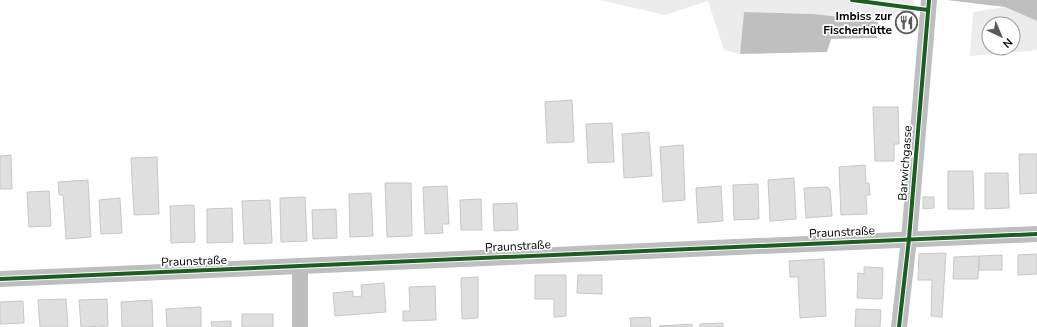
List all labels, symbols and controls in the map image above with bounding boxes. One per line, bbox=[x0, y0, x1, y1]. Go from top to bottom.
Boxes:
place label: Imbiss zur Fischerhütte bbox=[823, 8, 892, 38]
restaurant icon: Imbiss zur Fischerhütte bbox=[894, 10, 920, 36]
north arrow bbox=[981, 16, 1021, 56]
text: N bbox=[999, 35, 1016, 51]
street label: Barwichgasse bbox=[894, 125, 916, 201]
street label: Praunstraße bbox=[809, 222, 875, 242]
street label: Praunstraße bbox=[485, 236, 551, 256]
street label: Praunstraße bbox=[161, 252, 227, 270]

